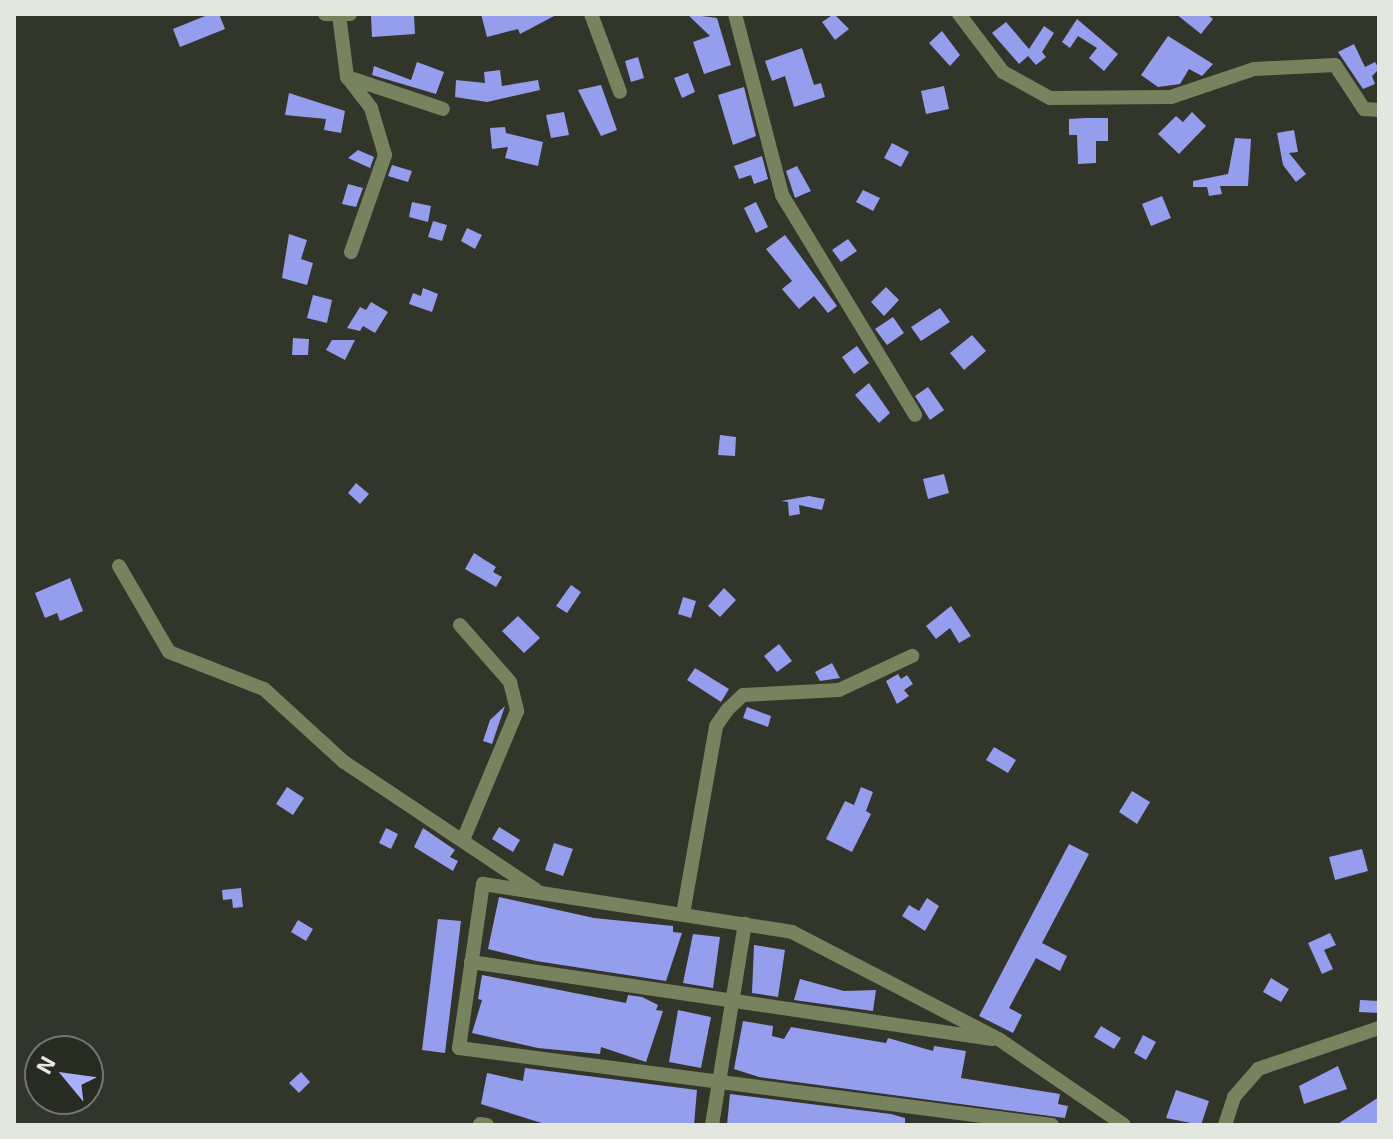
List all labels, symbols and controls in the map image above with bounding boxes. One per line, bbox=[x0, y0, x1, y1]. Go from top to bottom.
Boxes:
north arrow bbox=[24, 1035, 104, 1115]
text: N bbox=[30, 1051, 60, 1078]

